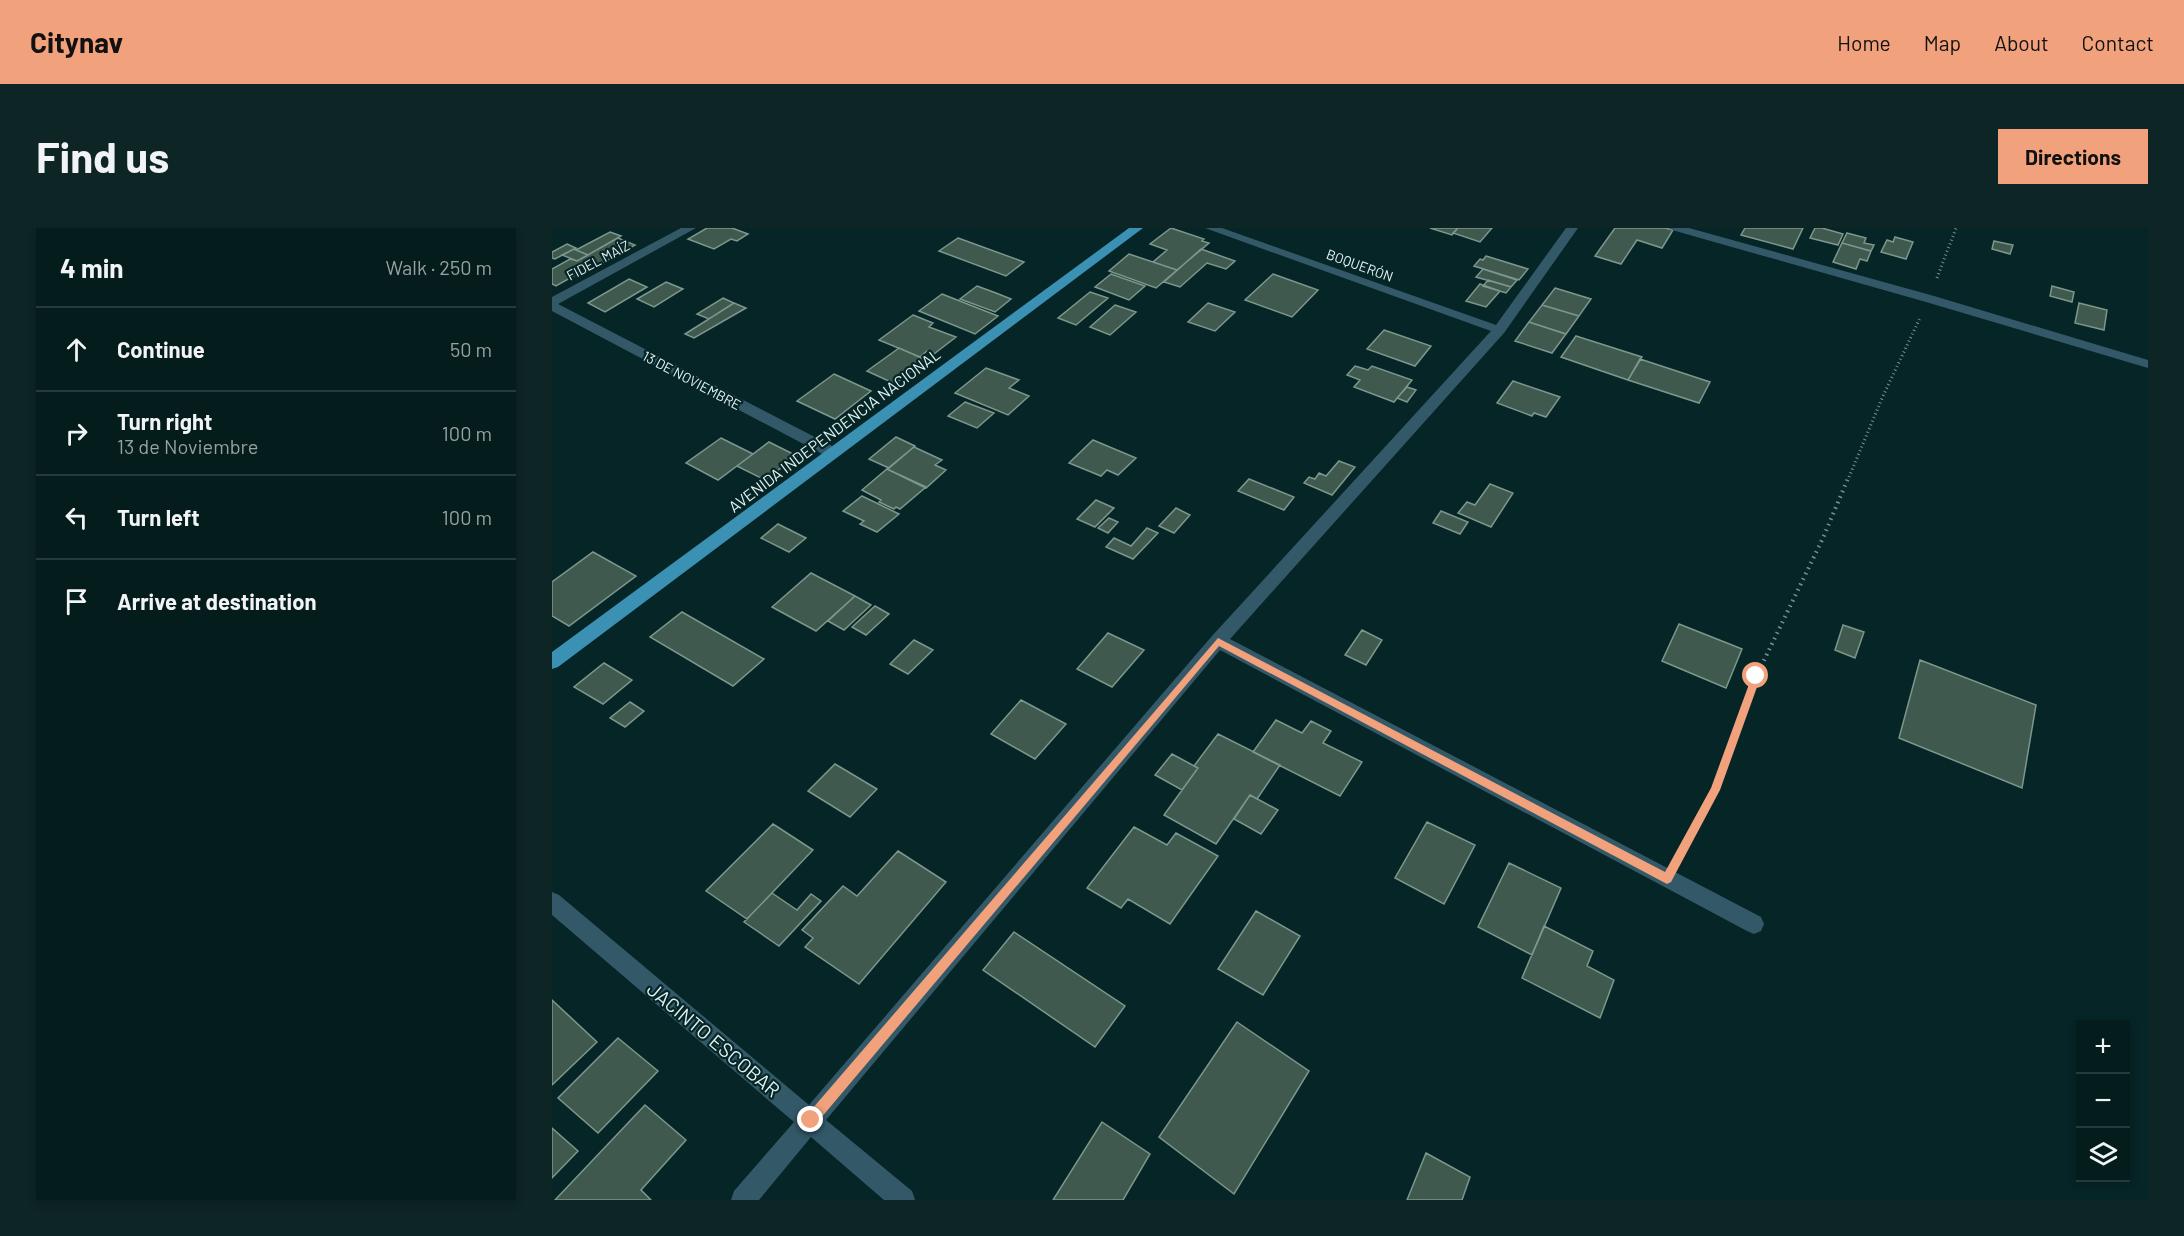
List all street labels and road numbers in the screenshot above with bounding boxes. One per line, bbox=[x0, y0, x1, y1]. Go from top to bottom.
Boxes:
street label: FIDEL MAÍZ bbox=[563, 236, 633, 284]
street label: BOQUERÓN bbox=[1324, 245, 1396, 285]
street label: AVENIDA INDEPENDENCIA NACIONAL bbox=[724, 344, 944, 516]
street label: 13 DE NOVIEMBRE bbox=[640, 347, 744, 413]
street label: JACINTO ESCOBAR bbox=[643, 977, 785, 1101]

